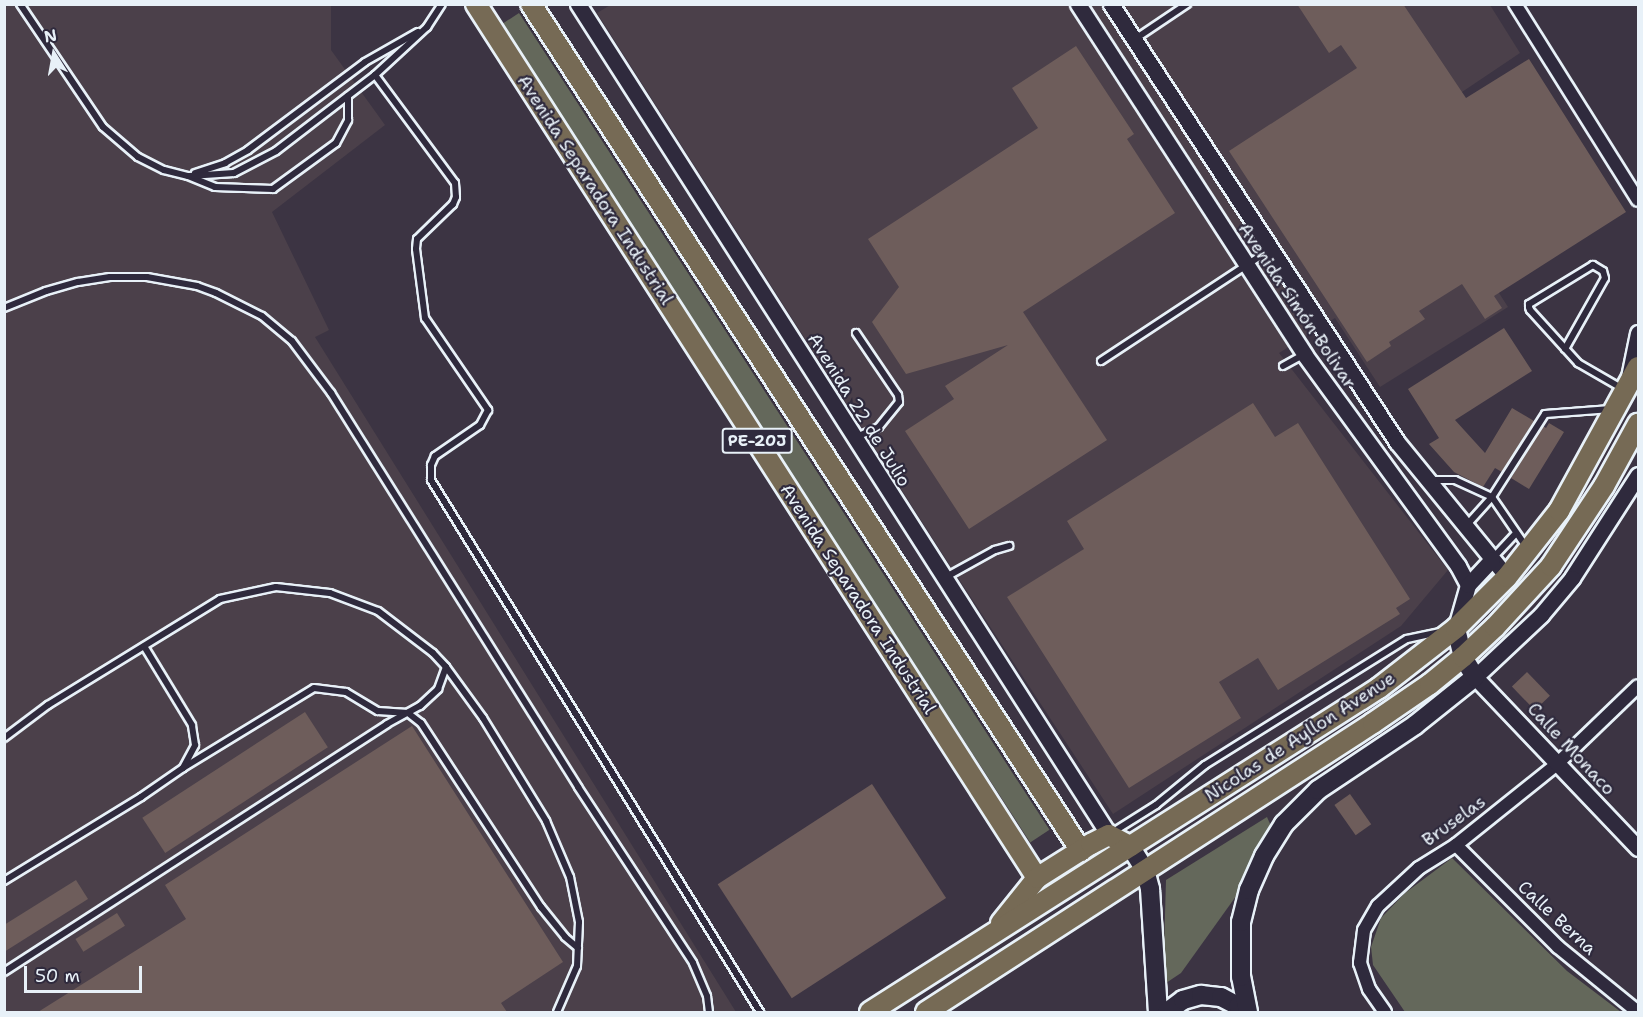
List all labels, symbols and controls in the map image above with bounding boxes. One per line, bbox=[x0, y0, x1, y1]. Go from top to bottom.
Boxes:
north arrow bbox=[24, 24, 84, 84]
text: N bbox=[42, 24, 59, 47]
street label: Avenida Separadora Industrial bbox=[512, 71, 678, 309]
street label: Avenida Simón Bolivar bbox=[1233, 219, 1361, 393]
street label: Avenida 22 de Julio bbox=[803, 329, 915, 491]
road number: PE-20J bbox=[721, 428, 793, 454]
street label: Avenida Separadora Industrial bbox=[775, 480, 941, 718]
street label: Nicolas de Ayllon Avenue bbox=[1201, 667, 1399, 807]
street label: Calle Monaco bbox=[1523, 698, 1619, 800]
street label: Bruselas bbox=[1418, 791, 1490, 851]
street label: Calle Berna bbox=[1513, 876, 1601, 960]
scale bar bbox=[27, 954, 146, 992]
text: 50 m bbox=[35, 964, 80, 988]

